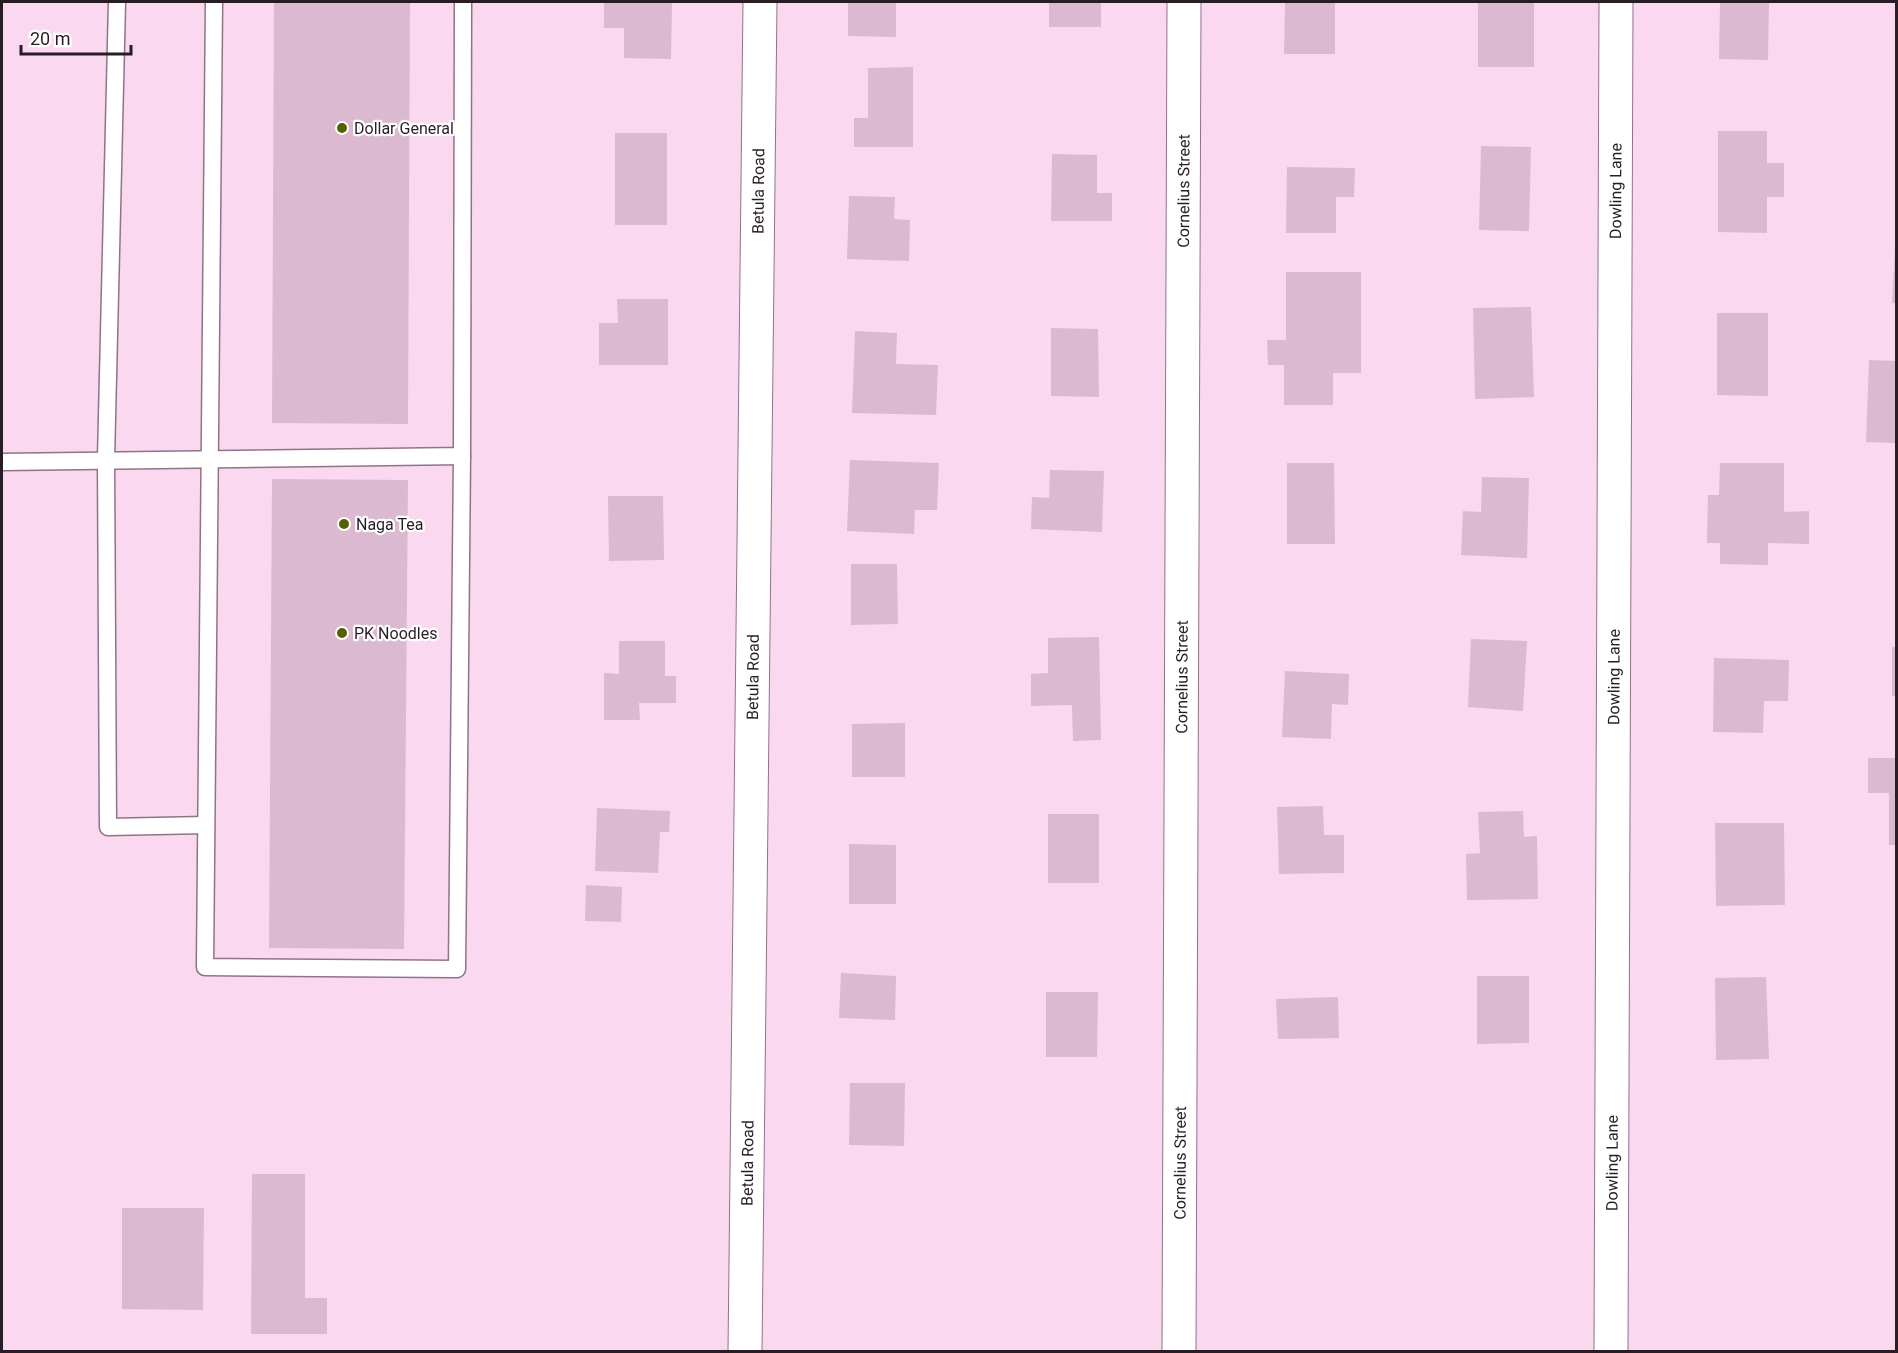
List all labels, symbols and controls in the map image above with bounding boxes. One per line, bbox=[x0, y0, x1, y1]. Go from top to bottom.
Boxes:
scale bar bbox=[21, 18, 130, 56]
text: 20 m bbox=[30, 28, 70, 49]
place label: Dollar General bbox=[354, 119, 454, 138]
marker: Dollar General bbox=[335, 121, 349, 135]
street label: Cornelius Street bbox=[1174, 134, 1193, 248]
street label: Dowling Lane bbox=[1606, 143, 1625, 239]
street label: Betula Road bbox=[748, 148, 768, 234]
place label: Naga Tea bbox=[356, 515, 423, 534]
marker: Naga Tea bbox=[337, 517, 351, 531]
street label: Cornelius Street bbox=[1172, 620, 1191, 734]
place label: PK Noodles bbox=[354, 624, 437, 643]
marker: PK Noodles bbox=[335, 626, 349, 640]
street label: Dowling Lane bbox=[1604, 629, 1623, 725]
street label: Betula Road bbox=[743, 634, 762, 720]
street label: Cornelius Street bbox=[1170, 1106, 1189, 1220]
street label: Dowling Lane bbox=[1602, 1115, 1621, 1211]
street label: Betula Road bbox=[737, 1120, 757, 1206]

